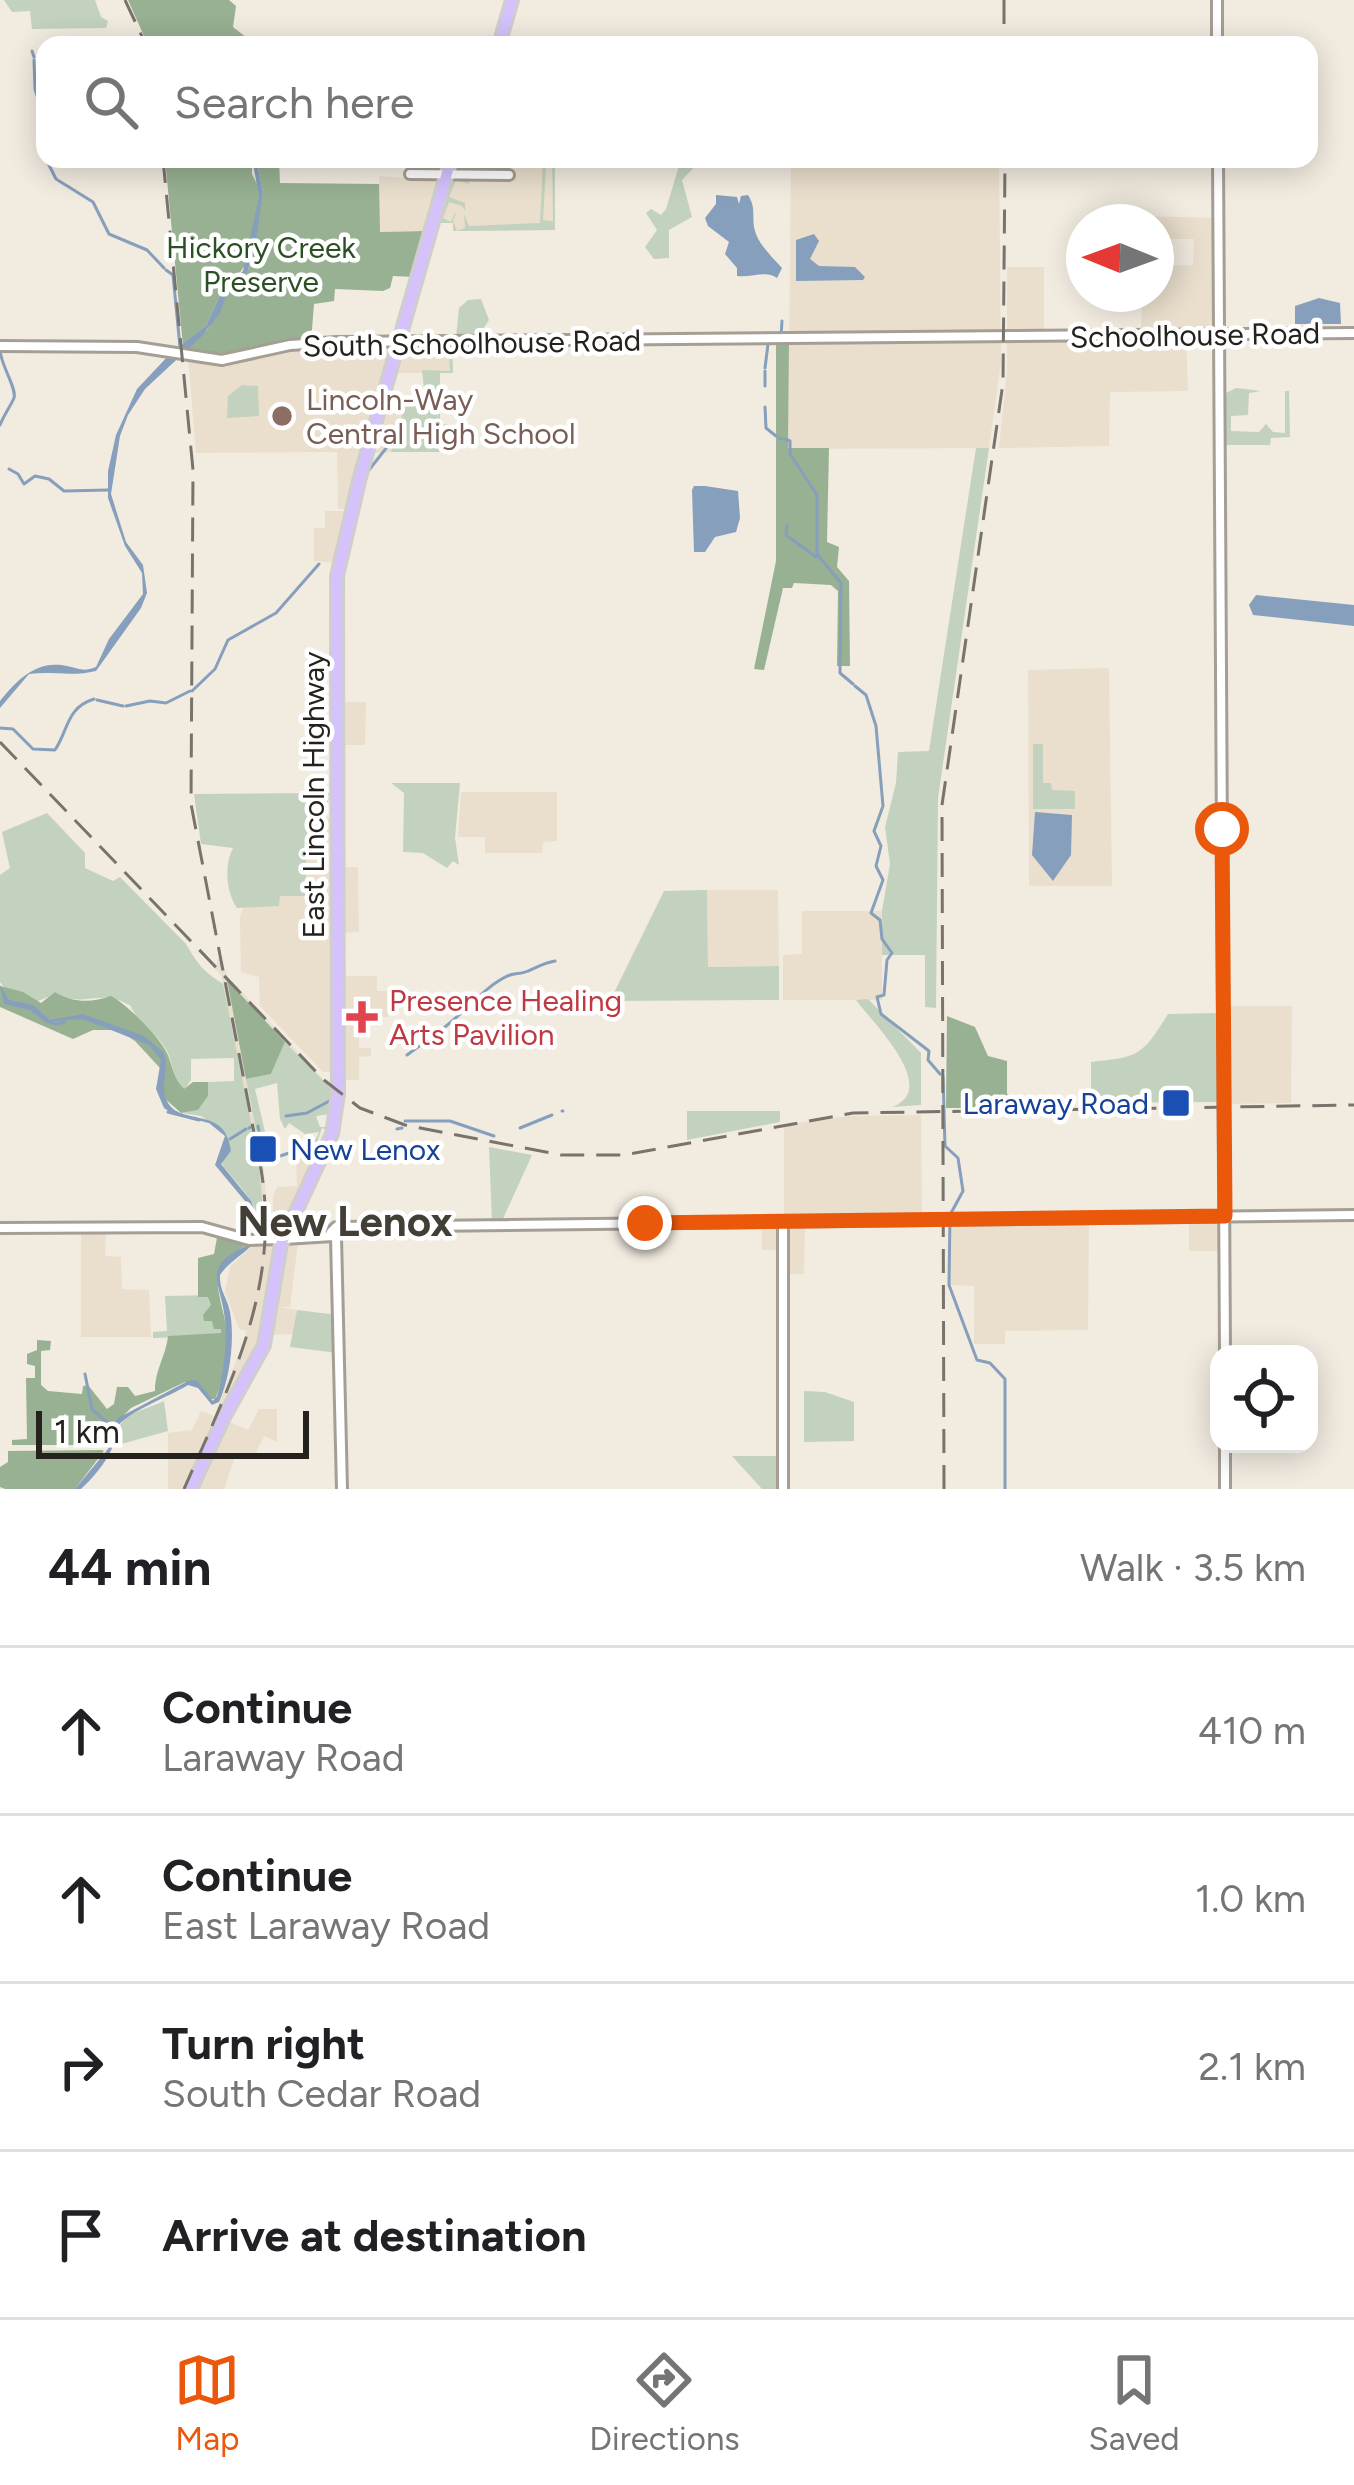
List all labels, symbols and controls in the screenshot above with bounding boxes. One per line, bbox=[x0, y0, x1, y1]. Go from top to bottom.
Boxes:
search box bbox=[36, 36, 1318, 168]
icon: search bbox=[78, 69, 144, 135]
text: Search here bbox=[174, 75, 414, 129]
north arrow bbox=[1066, 204, 1174, 312]
park label: Hickory Creek Preserve bbox=[166, 229, 356, 300]
street label: Schoolhouse Road bbox=[1069, 314, 1321, 356]
street label: South Schoolhouse Road bbox=[302, 322, 642, 364]
place label: Lincoln-Way Central High School bbox=[306, 381, 576, 452]
marker: Lincoln-Way Central High School bbox=[269, 403, 295, 429]
street label: East Lincoln Highway bbox=[295, 651, 332, 939]
route start bbox=[1195, 802, 1249, 856]
place label: Presence Healing Arts Pavilion bbox=[389, 982, 622, 1053]
marker: Presence Healing Arts Pavilion bbox=[346, 1001, 378, 1033]
place label: Laraway Road bbox=[962, 1085, 1149, 1122]
marker: Laraway Road bbox=[1160, 1087, 1192, 1119]
place label: New Lenox bbox=[290, 1131, 440, 1168]
marker: New Lenox bbox=[247, 1133, 279, 1165]
district label: New Lenox bbox=[237, 1196, 453, 1247]
route end bbox=[618, 1196, 672, 1250]
map controls bbox=[1210, 1345, 1318, 1453]
button: locate bbox=[1210, 1345, 1318, 1453]
scale bar bbox=[36, 1405, 309, 1458]
text: 1 km bbox=[54, 1412, 120, 1451]
text: 44 min bbox=[48, 1537, 212, 1598]
text: Walk · 3.5 km bbox=[1080, 1544, 1306, 1591]
text: Continue bbox=[162, 1680, 352, 1734]
icon: ahead bbox=[48, 1698, 114, 1764]
text: 410 m bbox=[1198, 1707, 1306, 1754]
text: Laraway Road bbox=[162, 1734, 405, 1781]
text: Continue bbox=[162, 1848, 352, 1902]
icon: ahead bbox=[48, 1866, 114, 1932]
text: 1.0 km bbox=[1195, 1875, 1306, 1922]
text: East Laraway Road bbox=[162, 1902, 490, 1949]
text: Turn right bbox=[162, 2016, 365, 2070]
icon: right bbox=[48, 2034, 114, 2100]
text: 2.1 km bbox=[1198, 2043, 1306, 2090]
text: South Cedar Road bbox=[162, 2070, 481, 2117]
icon: arrive bbox=[48, 2202, 114, 2268]
text: Arrive at destination bbox=[162, 2208, 586, 2262]
tab: Map bbox=[174, 2347, 240, 2458]
tab: Directions bbox=[589, 2347, 740, 2458]
tab: Saved bbox=[1089, 2347, 1180, 2458]

